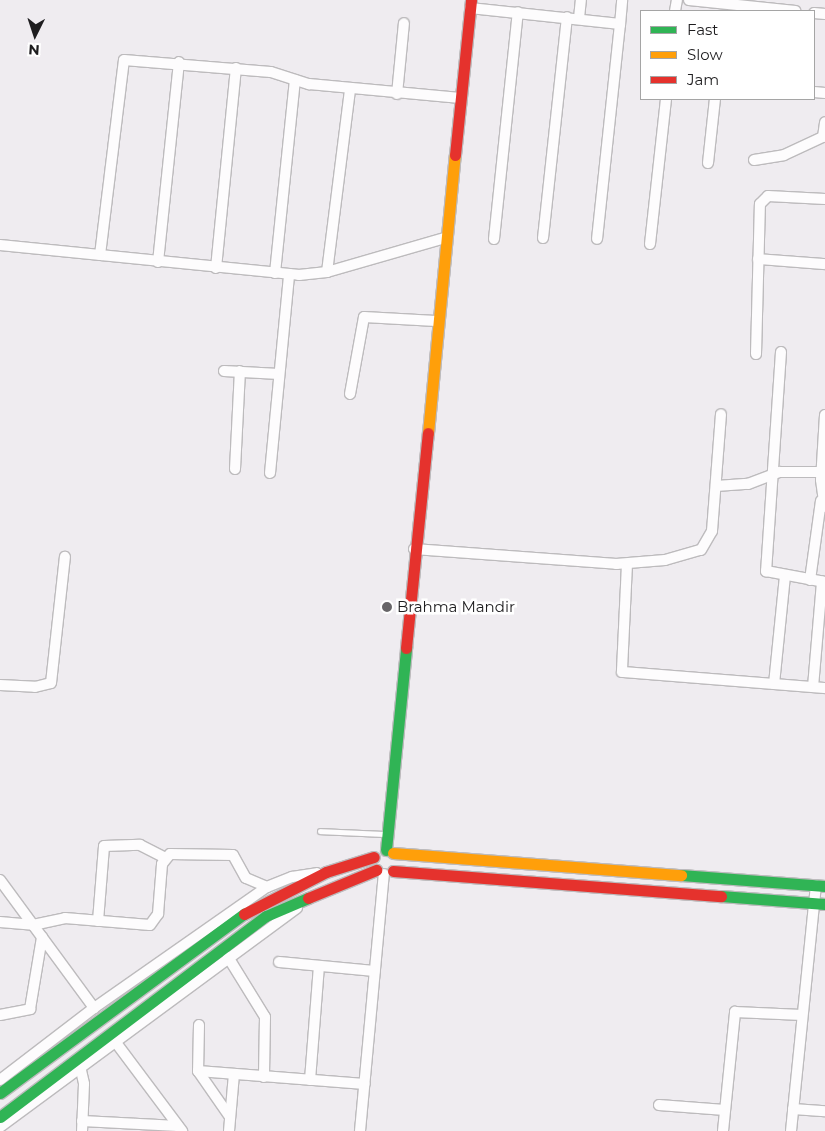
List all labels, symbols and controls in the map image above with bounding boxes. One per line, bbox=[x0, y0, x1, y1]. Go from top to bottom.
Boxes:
north arrow bbox=[10, 10, 60, 60]
legend bbox=[640, 10, 815, 100]
text: Fast bbox=[687, 20, 718, 39]
text: N bbox=[28, 41, 40, 59]
text: Slow bbox=[687, 45, 723, 64]
text: Jam bbox=[687, 70, 719, 89]
place label: Brahma Mandir bbox=[397, 598, 515, 616]
marker: Brahma Mandir bbox=[381, 601, 393, 613]

